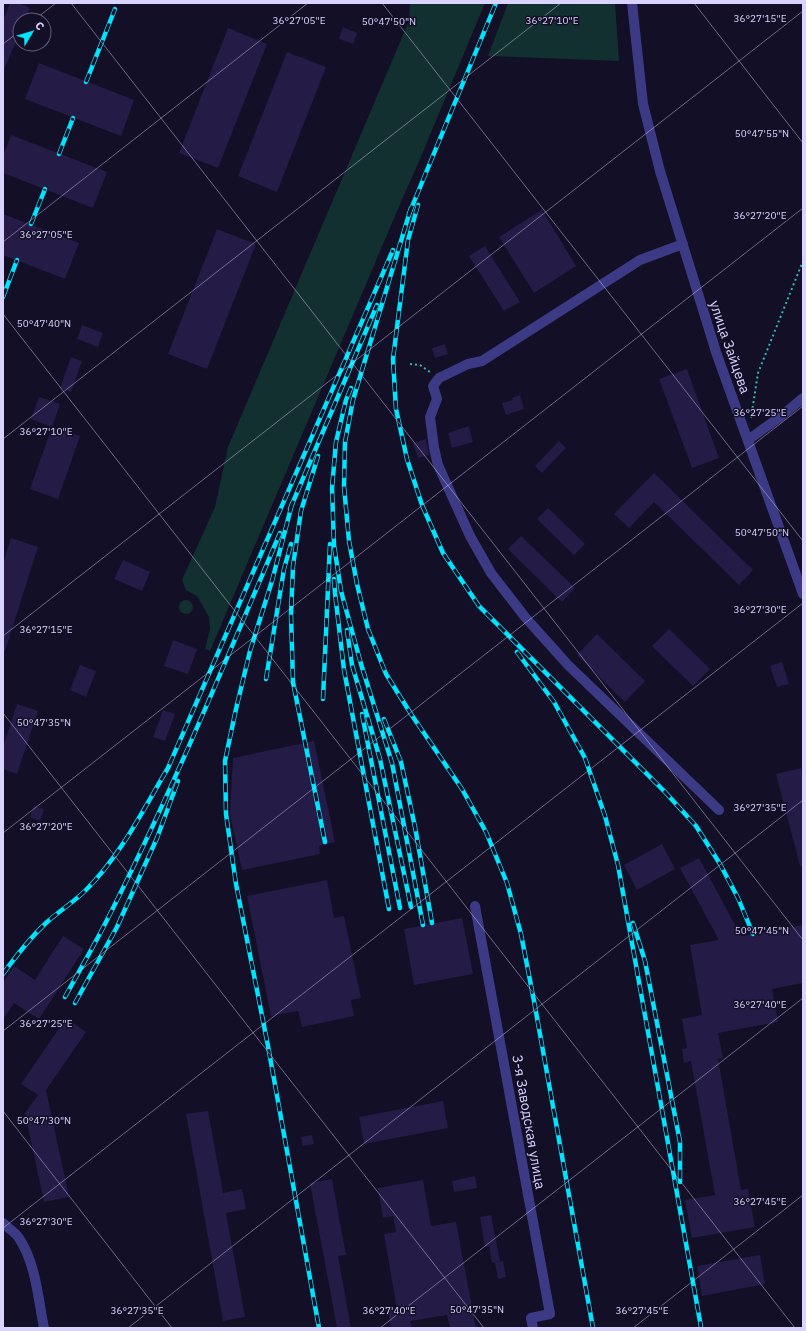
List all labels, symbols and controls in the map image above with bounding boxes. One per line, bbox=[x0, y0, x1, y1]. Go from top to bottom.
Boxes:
north arrow bbox=[12, 12, 52, 52]
text: 36°27'15"E bbox=[733, 12, 787, 25]
text: 36°27'05"E bbox=[272, 14, 326, 27]
text: 36°27'10"E bbox=[525, 14, 579, 27]
text: 50°47'50"N bbox=[362, 15, 416, 28]
text: С bbox=[32, 19, 48, 33]
text: 50°47'55"N bbox=[735, 127, 789, 140]
text: 36°27'20"E bbox=[733, 209, 787, 222]
text: 36°27'05"E bbox=[19, 228, 73, 241]
street label: улица Зайцева bbox=[706, 298, 755, 396]
text: 50°47'40"N bbox=[17, 317, 71, 330]
text: 36°27'25"E bbox=[733, 406, 787, 419]
text: 36°27'10"E bbox=[19, 425, 73, 438]
text: 50°47'50"N bbox=[735, 526, 789, 539]
text: 36°27'30"E bbox=[733, 603, 787, 616]
text: 36°27'15"E bbox=[19, 623, 73, 636]
text: 50°47'35"N bbox=[17, 716, 71, 729]
text: 36°27'35"E bbox=[733, 801, 787, 814]
text: 36°27'20"E bbox=[19, 820, 73, 833]
text: 50°47'45"N bbox=[735, 924, 789, 937]
text: 36°27'40"E bbox=[733, 998, 787, 1011]
text: 36°27'25"E bbox=[19, 1017, 73, 1030]
street label: 3-я Заводская улица bbox=[508, 1053, 550, 1191]
text: 50°47'30"N bbox=[17, 1114, 71, 1127]
text: 36°27'45"E bbox=[733, 1195, 787, 1208]
text: 36°27'30"E bbox=[19, 1215, 73, 1228]
text: 50°47'35"N bbox=[450, 1303, 504, 1316]
text: 36°27'35"E bbox=[110, 1304, 164, 1317]
text: 36°27'40"E bbox=[362, 1304, 416, 1317]
text: 36°27'45"E bbox=[615, 1304, 669, 1317]

